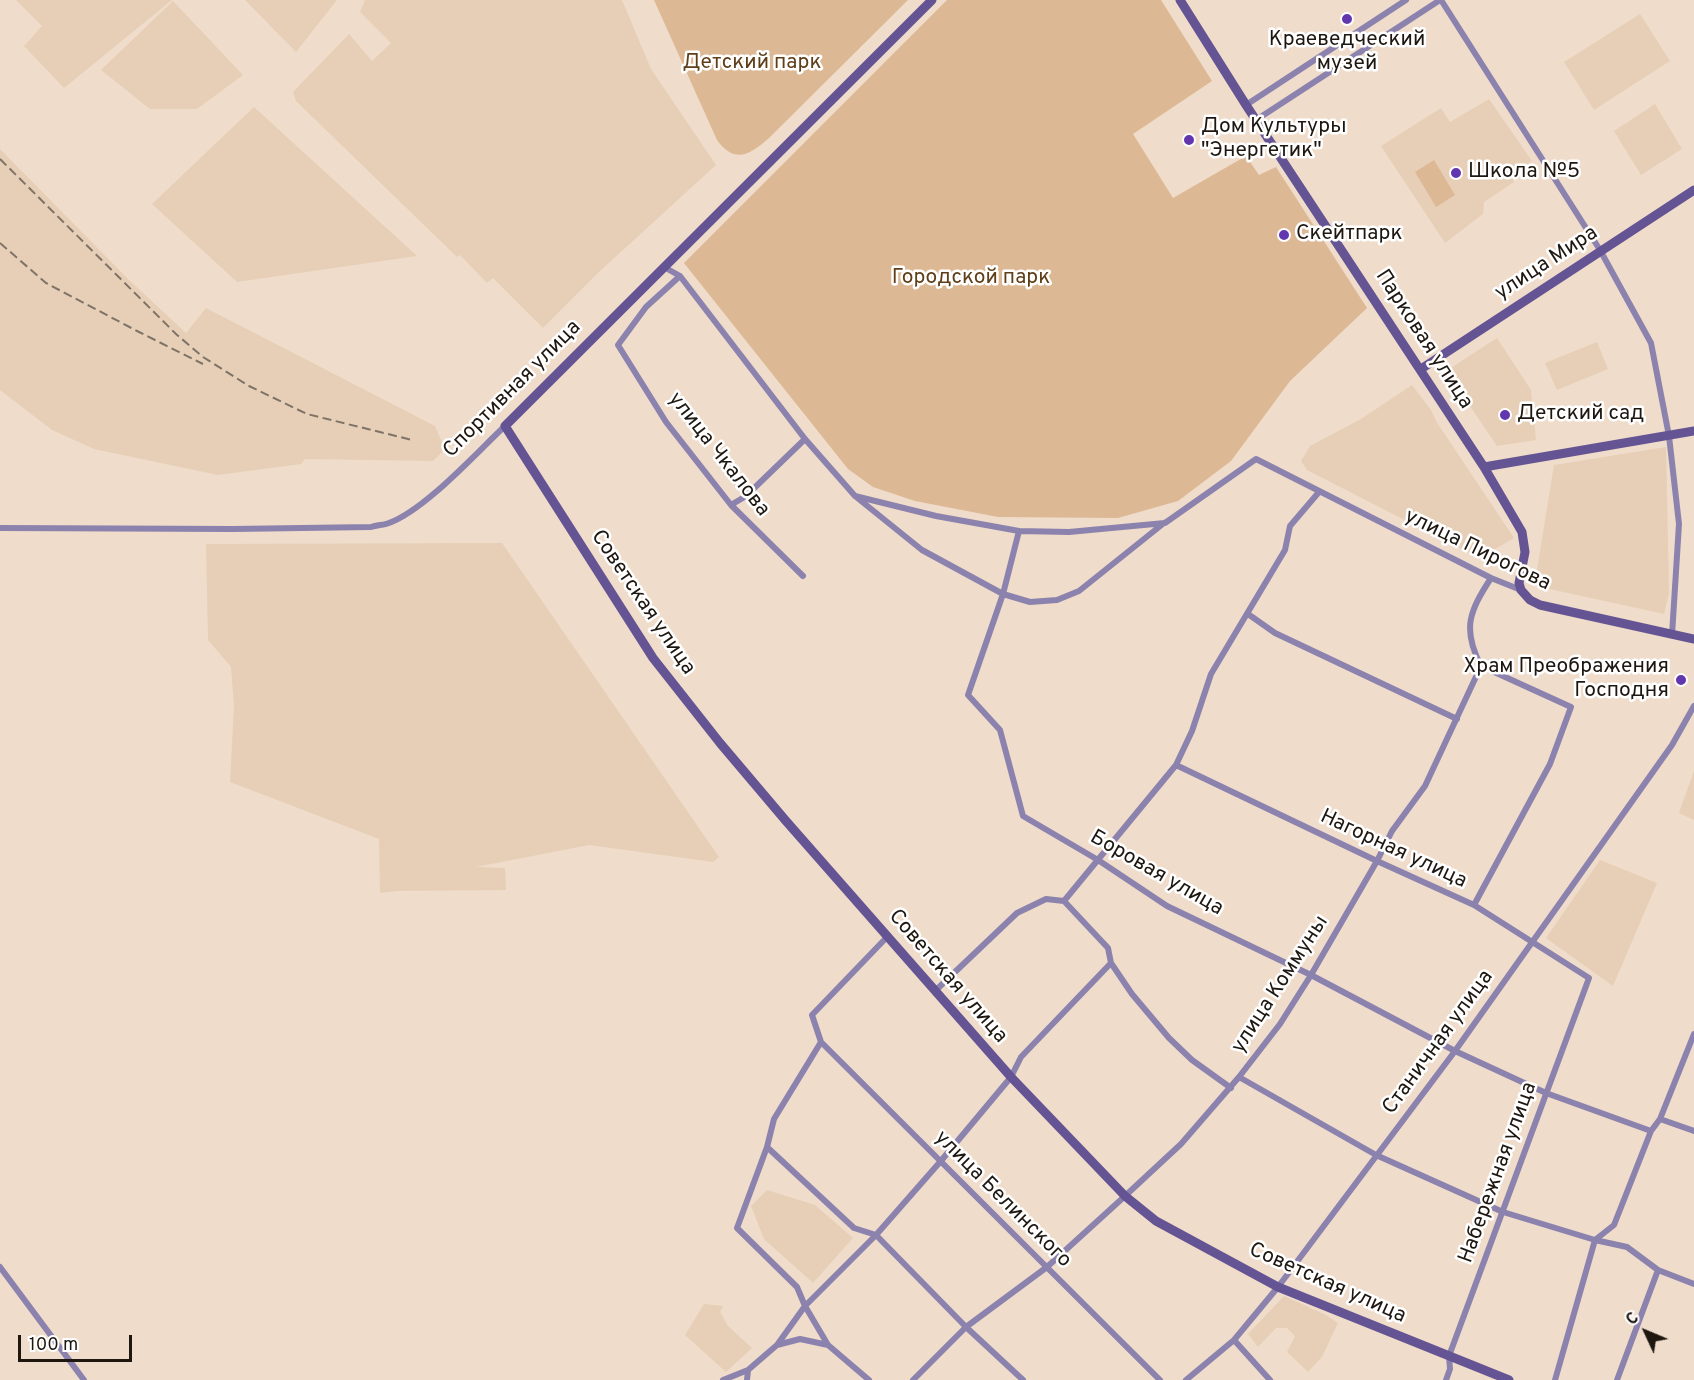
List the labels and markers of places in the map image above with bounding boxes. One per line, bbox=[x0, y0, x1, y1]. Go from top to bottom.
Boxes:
marker: Краеведческий музей bbox=[1340, 12, 1354, 26]
place label: Краеведческий музей bbox=[1269, 28, 1425, 78]
place label: Дом Культуры "Энергетик" bbox=[1201, 115, 1347, 165]
marker: Дом Культуры "Энергетик" bbox=[1182, 133, 1196, 147]
place label: Школа №5 bbox=[1468, 160, 1580, 186]
marker: Школа №5 bbox=[1449, 166, 1463, 180]
place label: Скейтпарк bbox=[1296, 222, 1402, 248]
marker: Скейтпарк bbox=[1277, 228, 1291, 242]
place label: Детский сад bbox=[1517, 402, 1644, 428]
marker: Детский сад bbox=[1498, 408, 1512, 422]
place label: Храм Преображения Господня bbox=[1464, 655, 1669, 705]
marker: Храм Преображения Господня bbox=[1674, 673, 1688, 687]

